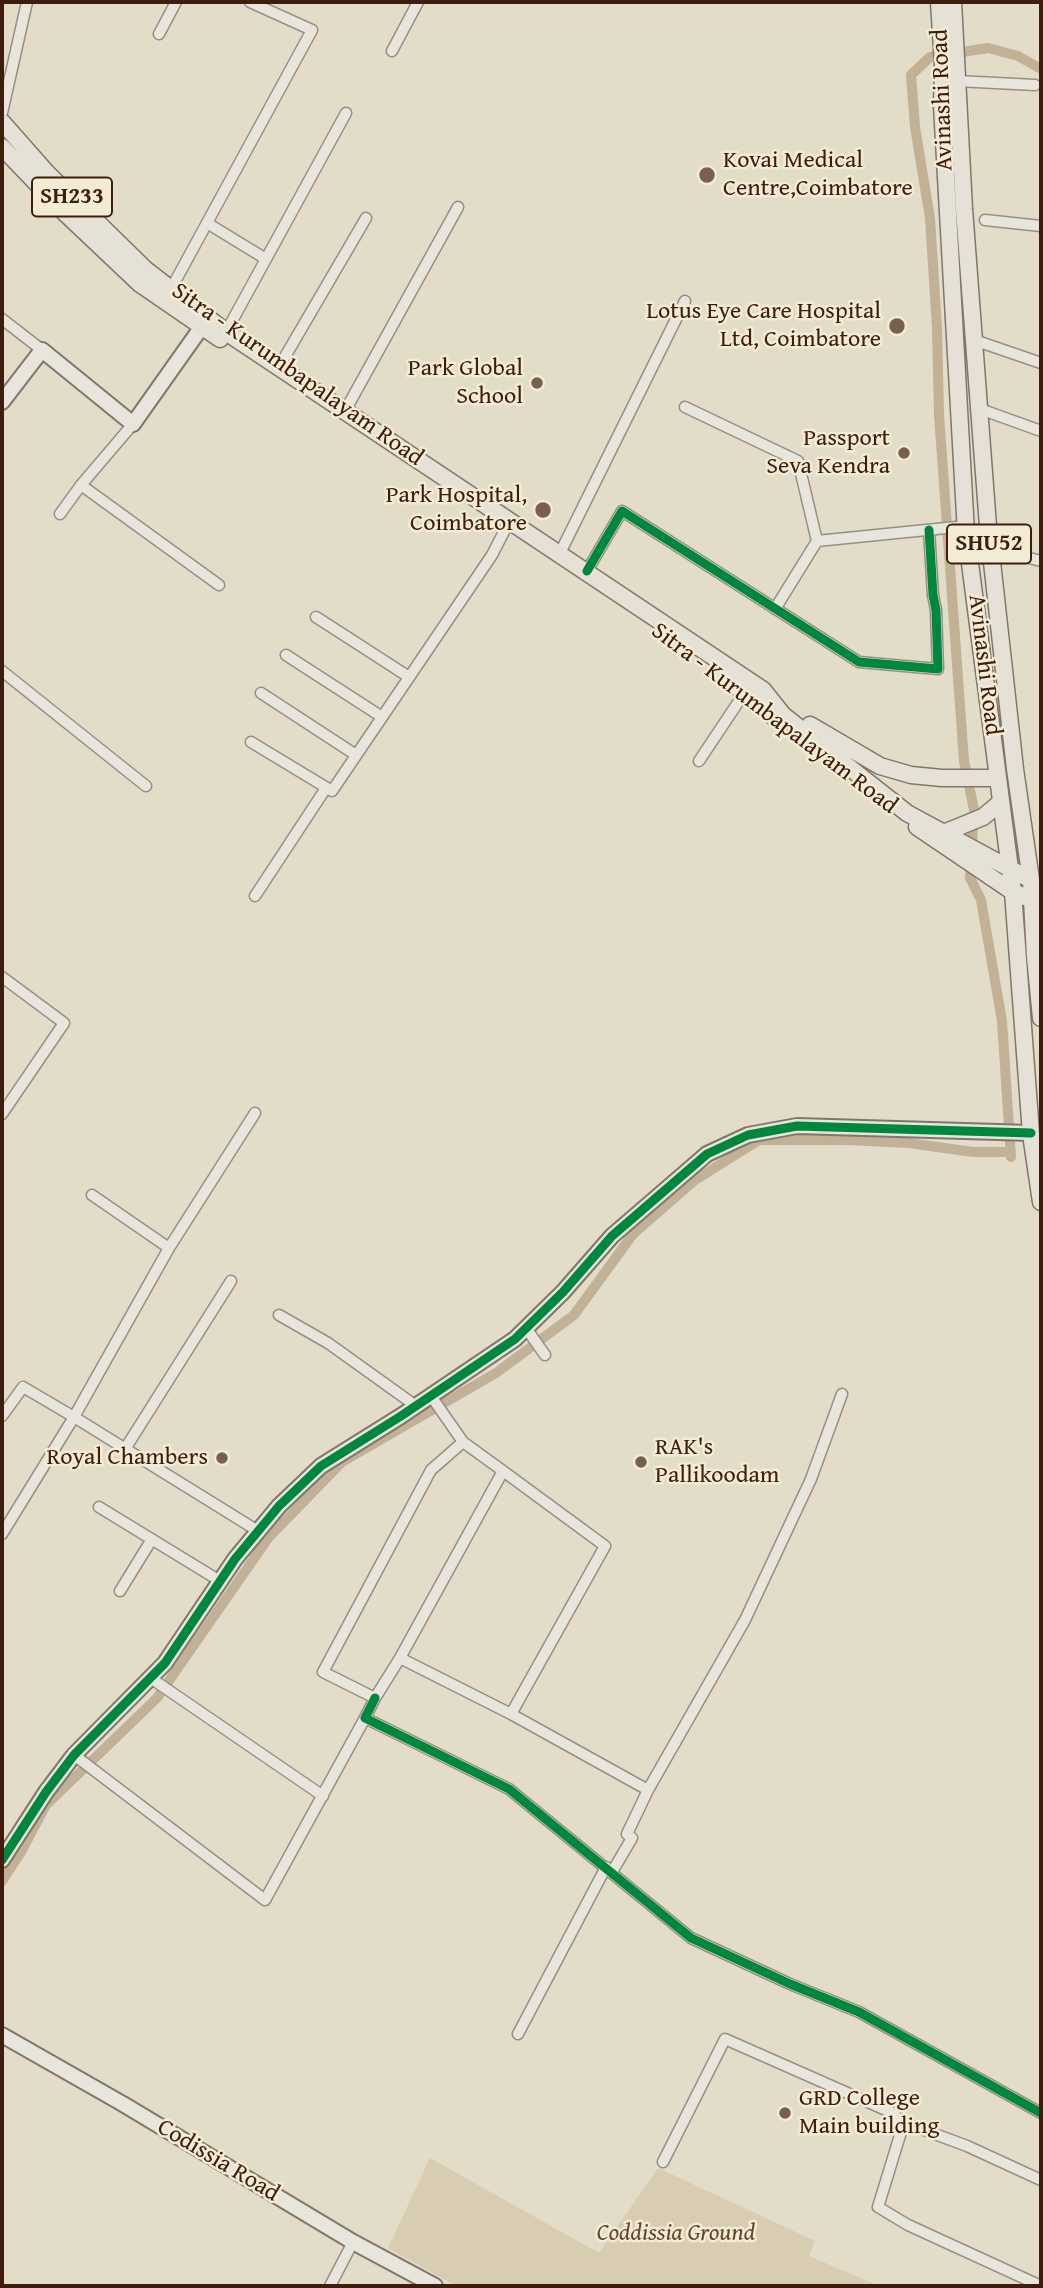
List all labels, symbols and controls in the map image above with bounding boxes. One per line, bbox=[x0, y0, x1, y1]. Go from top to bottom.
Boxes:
street label: Avinashi Road bbox=[926, 28, 960, 172]
place label: Kovai Medical Centre,Coimbatore bbox=[723, 147, 913, 203]
marker: Kovai Medical Centre,Coimbatore bbox=[697, 165, 717, 185]
road number: SH233 bbox=[32, 178, 112, 216]
street label: Sitra - Kurumbapalayam Road bbox=[166, 277, 428, 473]
place label: Lotus Eye Care Hospital Ltd, Coimbatore bbox=[646, 298, 881, 354]
marker: Lotus Eye Care Hospital Ltd, Coimbatore bbox=[887, 316, 907, 336]
place label: Park Global School bbox=[408, 355, 523, 411]
marker: Park Global School bbox=[529, 375, 545, 391]
place label: Passport Seva Kendra bbox=[766, 425, 890, 481]
marker: Passport Seva Kendra bbox=[896, 445, 912, 461]
place label: Park Hospital, Coimbatore bbox=[386, 482, 527, 538]
marker: Park Hospital, Coimbatore bbox=[533, 500, 553, 520]
road number: SHU52 bbox=[947, 524, 1031, 564]
street label: Avinashi Road bbox=[961, 593, 1007, 737]
street label: Sitra - Kurumbapalayam Road bbox=[645, 617, 903, 821]
place label: RAK's Pallikoodam bbox=[655, 1434, 779, 1490]
place label: Royal Chambers bbox=[46, 1444, 208, 1472]
marker: Royal Chambers bbox=[214, 1450, 230, 1466]
marker: RAK's Pallikoodam bbox=[633, 1454, 649, 1470]
place label: GRD College Main building bbox=[799, 2085, 939, 2141]
marker: GRD College Main building bbox=[777, 2105, 793, 2121]
street label: Codissia Road bbox=[152, 2113, 284, 2209]
park label: Coddissia Ground bbox=[597, 2220, 755, 2248]

